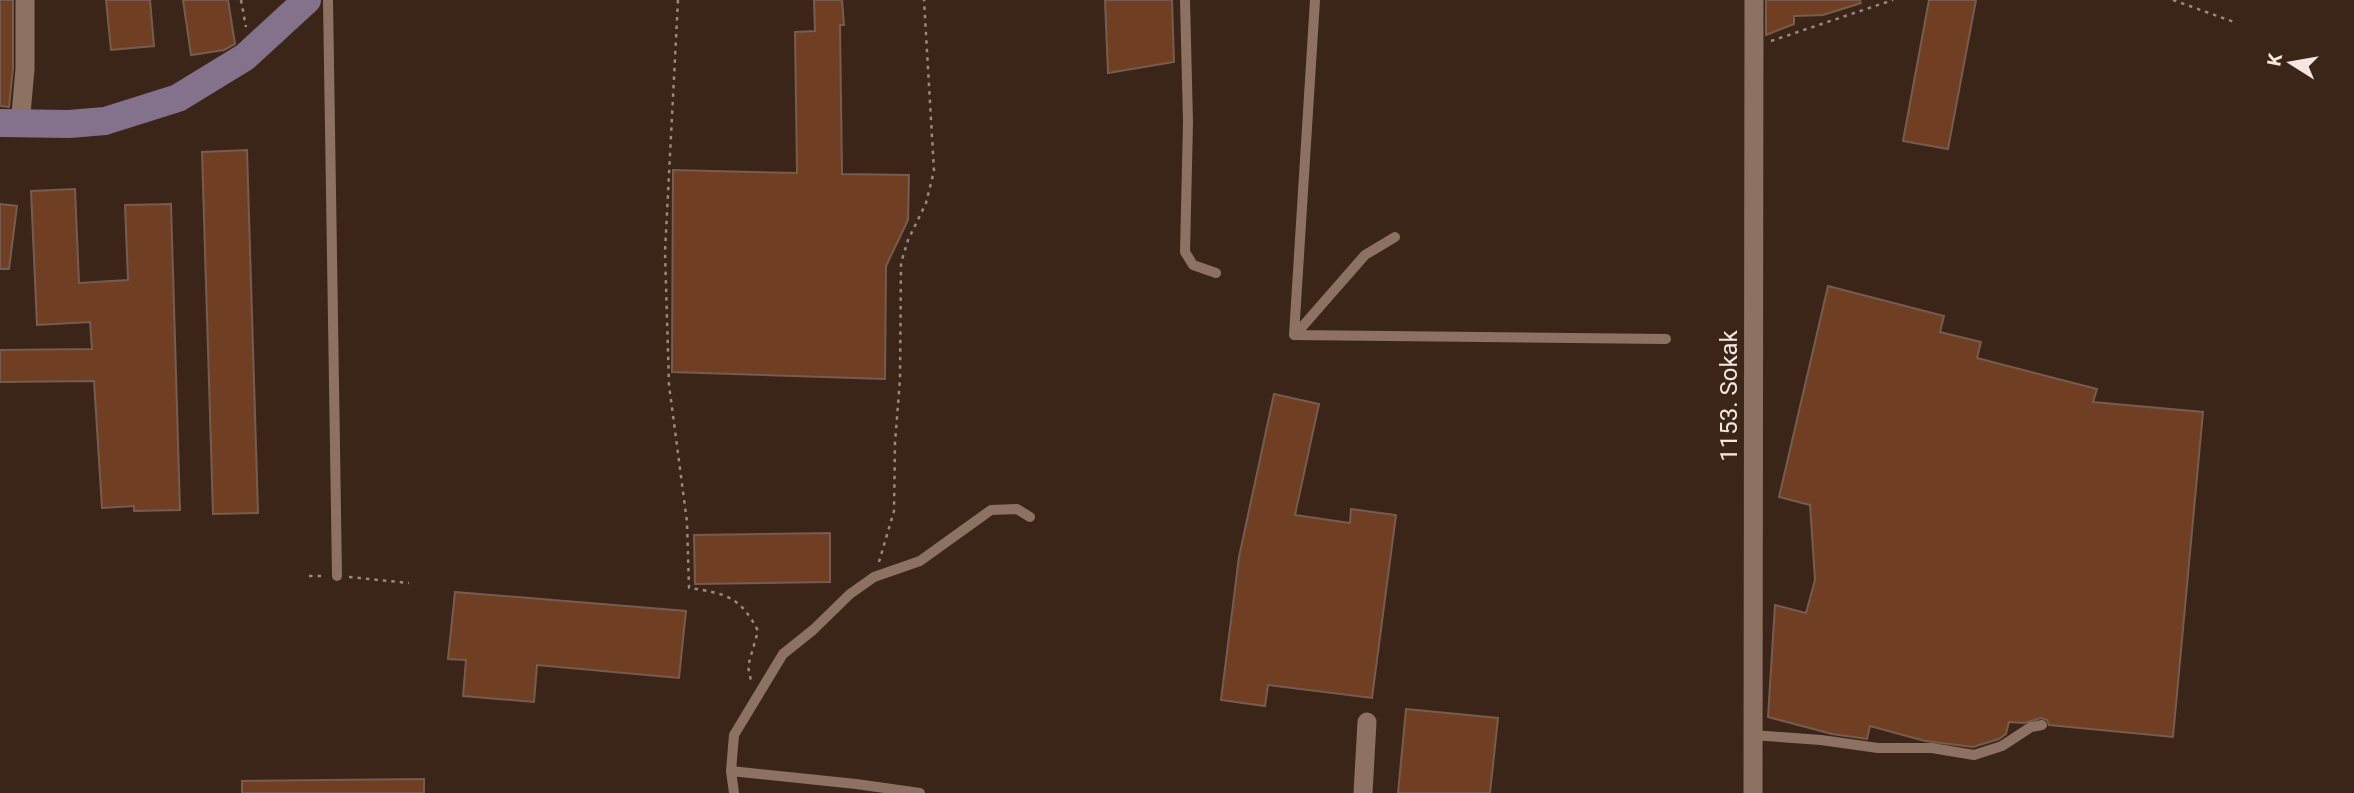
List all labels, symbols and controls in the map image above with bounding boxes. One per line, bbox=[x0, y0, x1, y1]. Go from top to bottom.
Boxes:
north arrow bbox=[2256, 28, 2326, 98]
text: K bbox=[2262, 51, 2287, 68]
street label: 1153. Sokak bbox=[1715, 329, 1743, 462]

